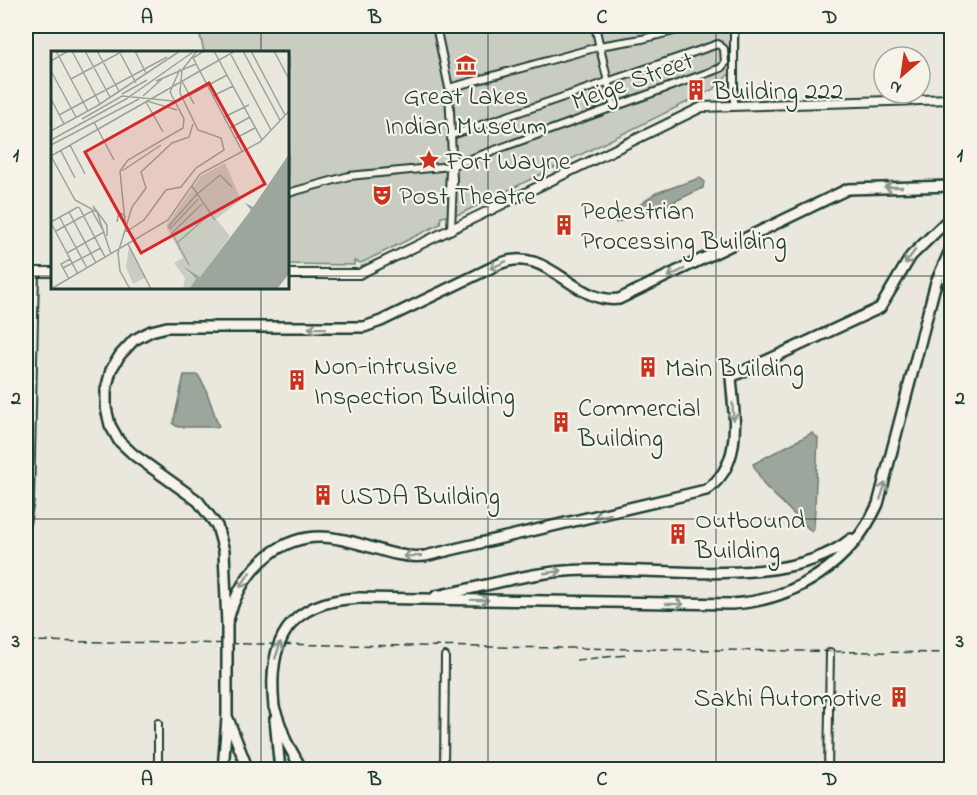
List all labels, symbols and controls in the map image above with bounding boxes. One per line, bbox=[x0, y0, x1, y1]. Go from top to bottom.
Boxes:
text: A bbox=[141, 4, 153, 33]
text: B bbox=[367, 4, 382, 33]
text: C bbox=[597, 4, 608, 33]
text: D bbox=[822, 4, 837, 33]
street label: Meige Street bbox=[567, 43, 700, 122]
north arrow bbox=[872, 45, 932, 105]
inset map bbox=[51, 51, 290, 290]
museum icon: Great Lakes Indian Museum bbox=[454, 53, 478, 77]
text: N bbox=[885, 73, 906, 99]
place label: Building 222 bbox=[712, 74, 843, 112]
building icon: Building 222 bbox=[684, 78, 708, 102]
place label: Great Lakes Indian Museum bbox=[385, 79, 547, 147]
text: 1 bbox=[13, 142, 20, 171]
text: 1 bbox=[957, 142, 964, 171]
place label: Fort Wayne bbox=[445, 144, 571, 182]
place icon: Fort Wayne bbox=[417, 148, 441, 172]
place label: Post Theatre bbox=[399, 179, 536, 217]
one-way arrow bbox=[884, 181, 904, 193]
theatre icon: Post Theatre bbox=[370, 183, 394, 207]
place label: Pedestrian Processing Building bbox=[581, 194, 787, 262]
building icon: Pedestrian Processing Building bbox=[552, 213, 576, 237]
one-way arrow bbox=[904, 249, 917, 265]
one-way arrow bbox=[489, 260, 507, 271]
one-way arrow bbox=[667, 267, 685, 279]
one-way arrow bbox=[307, 322, 327, 334]
place label: Non-intrusive Inspection Building bbox=[314, 349, 515, 417]
place label: Main Building bbox=[665, 351, 804, 389]
building icon: Main Building bbox=[636, 355, 660, 379]
building icon: Non-intrusive Inspection Building bbox=[285, 368, 309, 392]
text: 2 bbox=[10, 385, 21, 414]
text: 2 bbox=[954, 385, 965, 414]
place label: Commercial Building bbox=[577, 391, 701, 459]
one-way arrow bbox=[728, 402, 739, 422]
building icon: Commercial Building bbox=[549, 410, 573, 434]
place label: USDA Building bbox=[340, 479, 500, 517]
one-way arrow bbox=[878, 482, 889, 501]
building icon: USDA Building bbox=[311, 483, 335, 507]
place label: Outbound Building bbox=[694, 503, 805, 571]
one-way arrow bbox=[593, 510, 612, 522]
building icon: Outbound Building bbox=[666, 522, 690, 546]
one-way arrow bbox=[402, 550, 422, 562]
one-way arrow bbox=[543, 567, 562, 578]
one-way arrow bbox=[239, 571, 252, 588]
one-way arrow bbox=[470, 595, 490, 606]
one-way arrow bbox=[665, 598, 685, 609]
text: 3 bbox=[11, 628, 20, 657]
text: 3 bbox=[955, 628, 964, 657]
one-way arrow bbox=[273, 641, 284, 660]
place label: Sakhi Automotive bbox=[694, 681, 882, 719]
building icon: Sakhi Automotive bbox=[887, 685, 911, 709]
text: A bbox=[141, 766, 153, 795]
text: B bbox=[367, 766, 382, 795]
text: C bbox=[597, 766, 608, 795]
text: D bbox=[822, 766, 837, 795]

